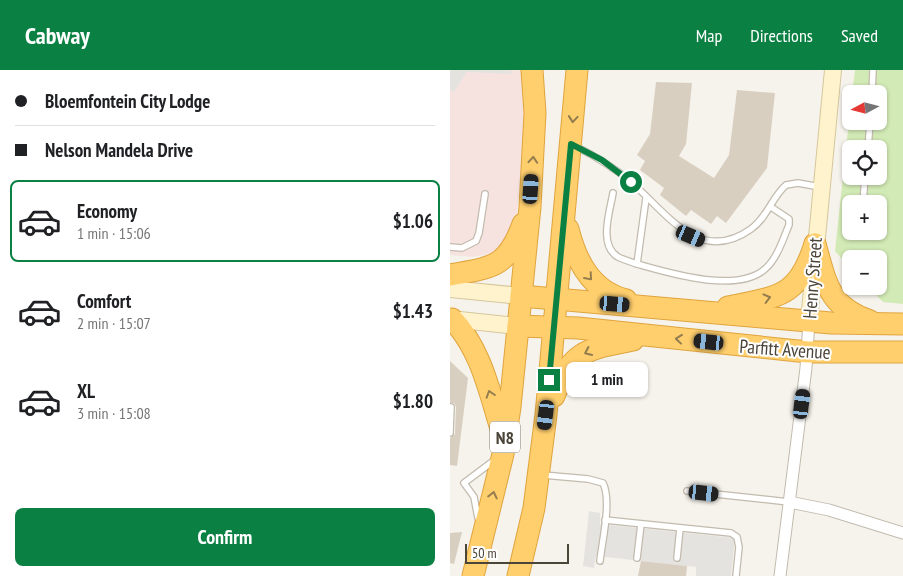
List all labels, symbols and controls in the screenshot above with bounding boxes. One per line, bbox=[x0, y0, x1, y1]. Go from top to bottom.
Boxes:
text: Cabway bbox=[25, 20, 90, 51]
text: Map bbox=[696, 24, 722, 47]
text: Directions bbox=[750, 24, 813, 47]
text: Saved bbox=[841, 24, 878, 47]
north arrow bbox=[842, 85, 888, 130]
map controls bbox=[842, 85, 887, 295]
text: Bloemfontein City Lodge bbox=[45, 89, 210, 113]
one-way arrow bbox=[568, 115, 579, 123]
text: Nelson Mandela Drive bbox=[45, 138, 193, 162]
button: locate bbox=[842, 140, 887, 185]
one-way arrow bbox=[527, 156, 538, 164]
route start bbox=[620, 171, 642, 193]
car bbox=[522, 174, 539, 204]
button: + bbox=[842, 195, 887, 240]
icon: car bbox=[17, 199, 62, 244]
text: Economy bbox=[77, 199, 137, 223]
text: $1.06 bbox=[393, 209, 433, 233]
text: 1 min · 15:06 bbox=[77, 223, 151, 243]
car bbox=[674, 223, 707, 249]
street label: Henry Street bbox=[797, 236, 827, 320]
button: − bbox=[842, 250, 887, 295]
one-way arrow bbox=[584, 271, 593, 280]
icon: car bbox=[17, 289, 62, 334]
text: Comfort bbox=[77, 289, 131, 313]
one-way arrow bbox=[762, 294, 770, 304]
car bbox=[599, 295, 630, 313]
text: $1.43 bbox=[393, 299, 433, 323]
text: 2 min · 15:07 bbox=[77, 313, 151, 333]
car bbox=[693, 333, 724, 351]
one-way arrow bbox=[675, 334, 683, 345]
street label: Parfitt Avenue bbox=[739, 334, 831, 364]
one-way arrow bbox=[585, 345, 594, 355]
callout: 1 min bbox=[566, 362, 649, 398]
route end bbox=[538, 369, 560, 391]
text: 1 min bbox=[591, 369, 623, 389]
icon: car bbox=[17, 379, 62, 424]
text: XL bbox=[77, 379, 95, 403]
car bbox=[792, 388, 811, 420]
text: $1.80 bbox=[393, 389, 433, 413]
one-way arrow bbox=[486, 390, 496, 398]
car bbox=[536, 399, 555, 431]
text: 3 min · 15:08 bbox=[77, 403, 151, 423]
road number: N8 bbox=[490, 422, 520, 452]
car bbox=[688, 484, 719, 502]
one-way arrow bbox=[487, 490, 498, 499]
button: Confirm bbox=[15, 508, 435, 566]
scale bar bbox=[465, 541, 569, 564]
text: 50 m bbox=[472, 544, 497, 562]

